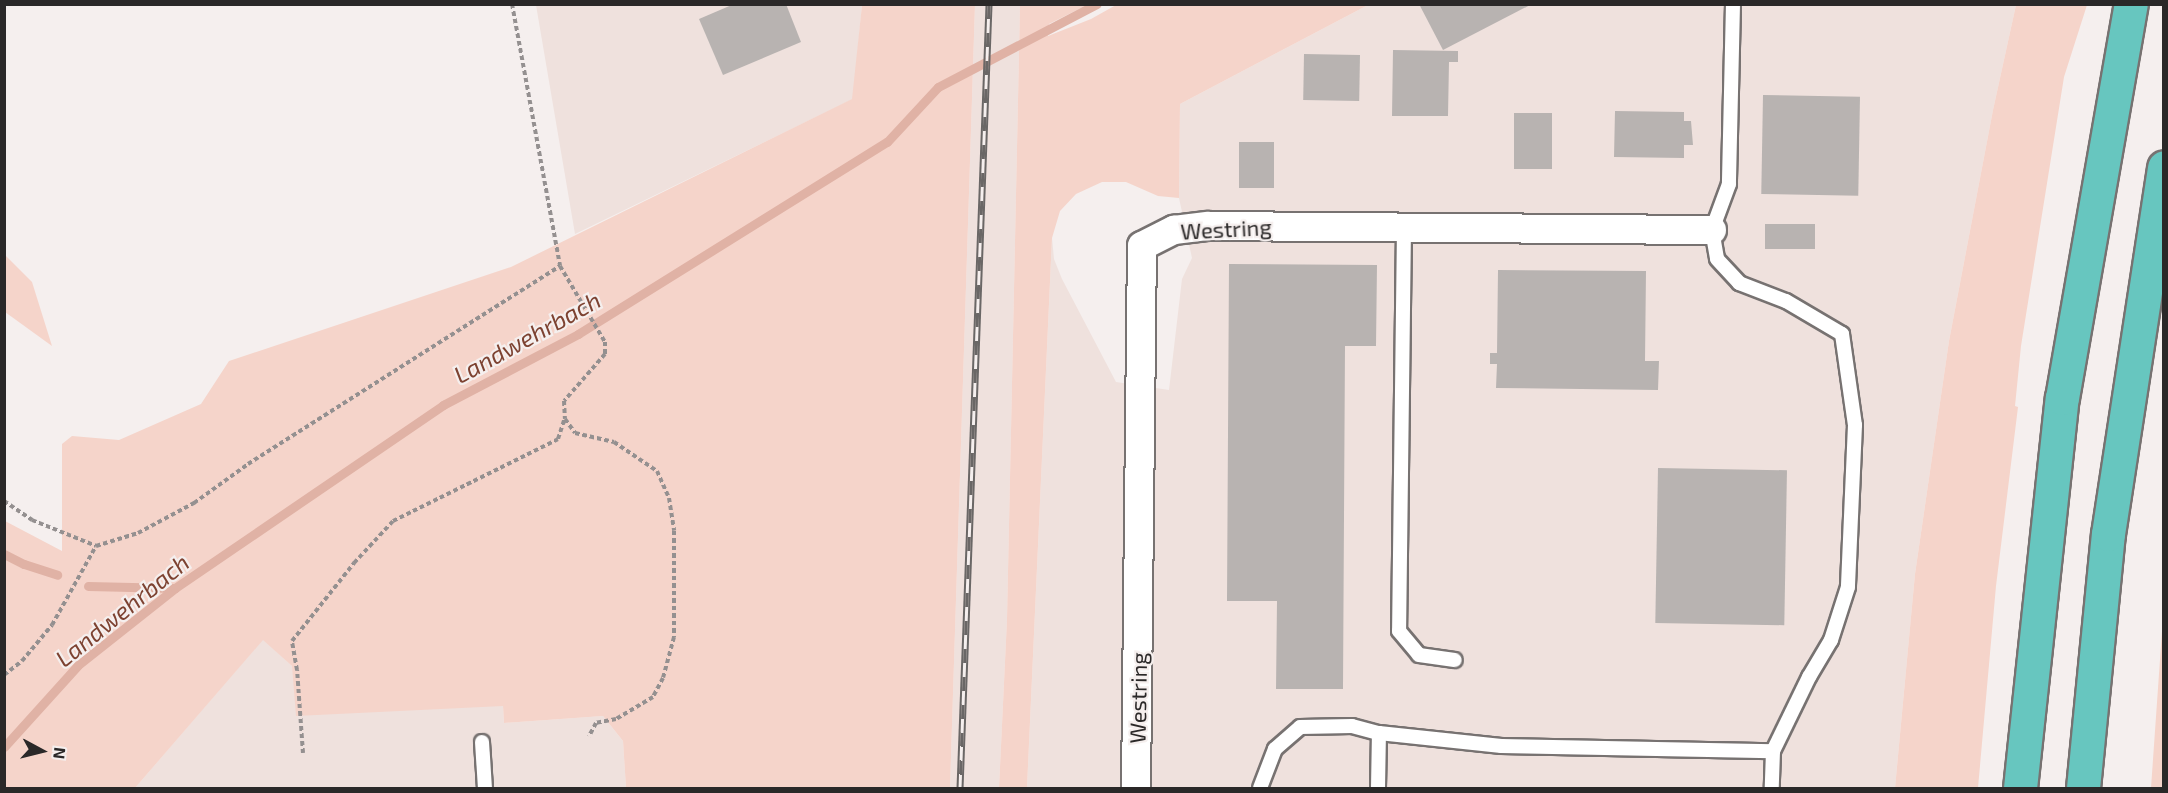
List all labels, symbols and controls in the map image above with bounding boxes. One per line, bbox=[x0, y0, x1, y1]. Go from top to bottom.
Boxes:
street label: Westring bbox=[1180, 213, 1272, 245]
water label: Landwehrbach bbox=[449, 285, 605, 389]
water label: Landwehrbach bbox=[50, 547, 194, 673]
street label: Westring bbox=[1124, 652, 1152, 744]
north arrow bbox=[12, 721, 72, 781]
text: N bbox=[50, 746, 70, 760]

